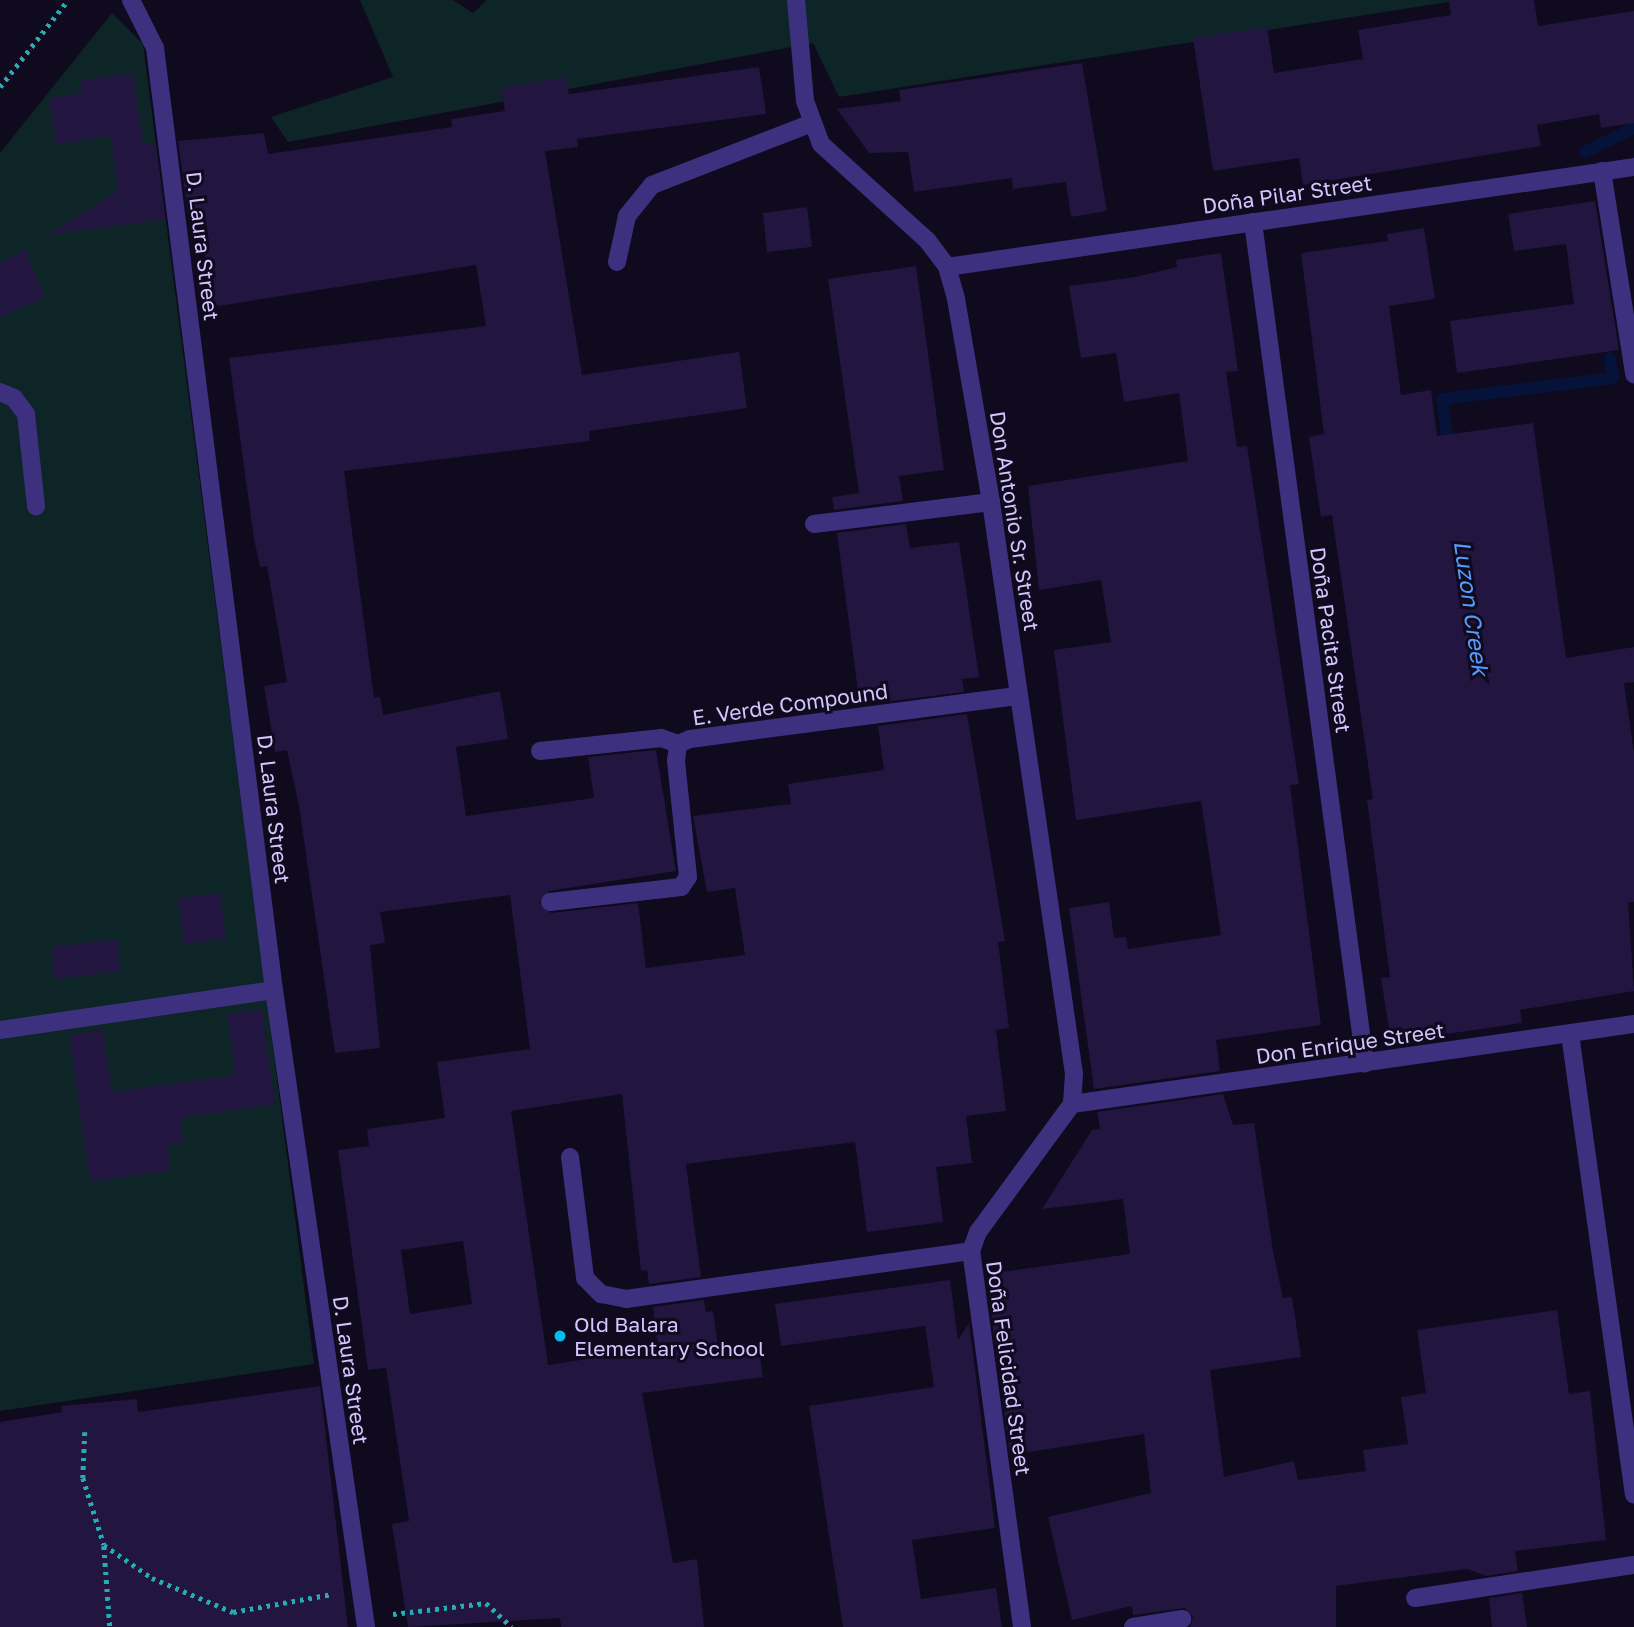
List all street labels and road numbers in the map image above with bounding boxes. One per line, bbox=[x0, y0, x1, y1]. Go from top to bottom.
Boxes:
street label: D. Laura Street bbox=[181, 170, 225, 322]
street label: Doña Pilar Street bbox=[1201, 170, 1373, 218]
street label: Don Antonio Sr. Street bbox=[985, 409, 1045, 633]
street label: Doña Pacita Street bbox=[1305, 545, 1357, 735]
street label: E. Verde Compound bbox=[691, 678, 889, 730]
street label: D. Laura Street bbox=[252, 733, 296, 885]
street label: Don Enrique Street bbox=[1254, 1017, 1446, 1069]
street label: Doña Felicidad Street bbox=[981, 1259, 1037, 1477]
street label: D. Laura Street bbox=[328, 1294, 374, 1446]

